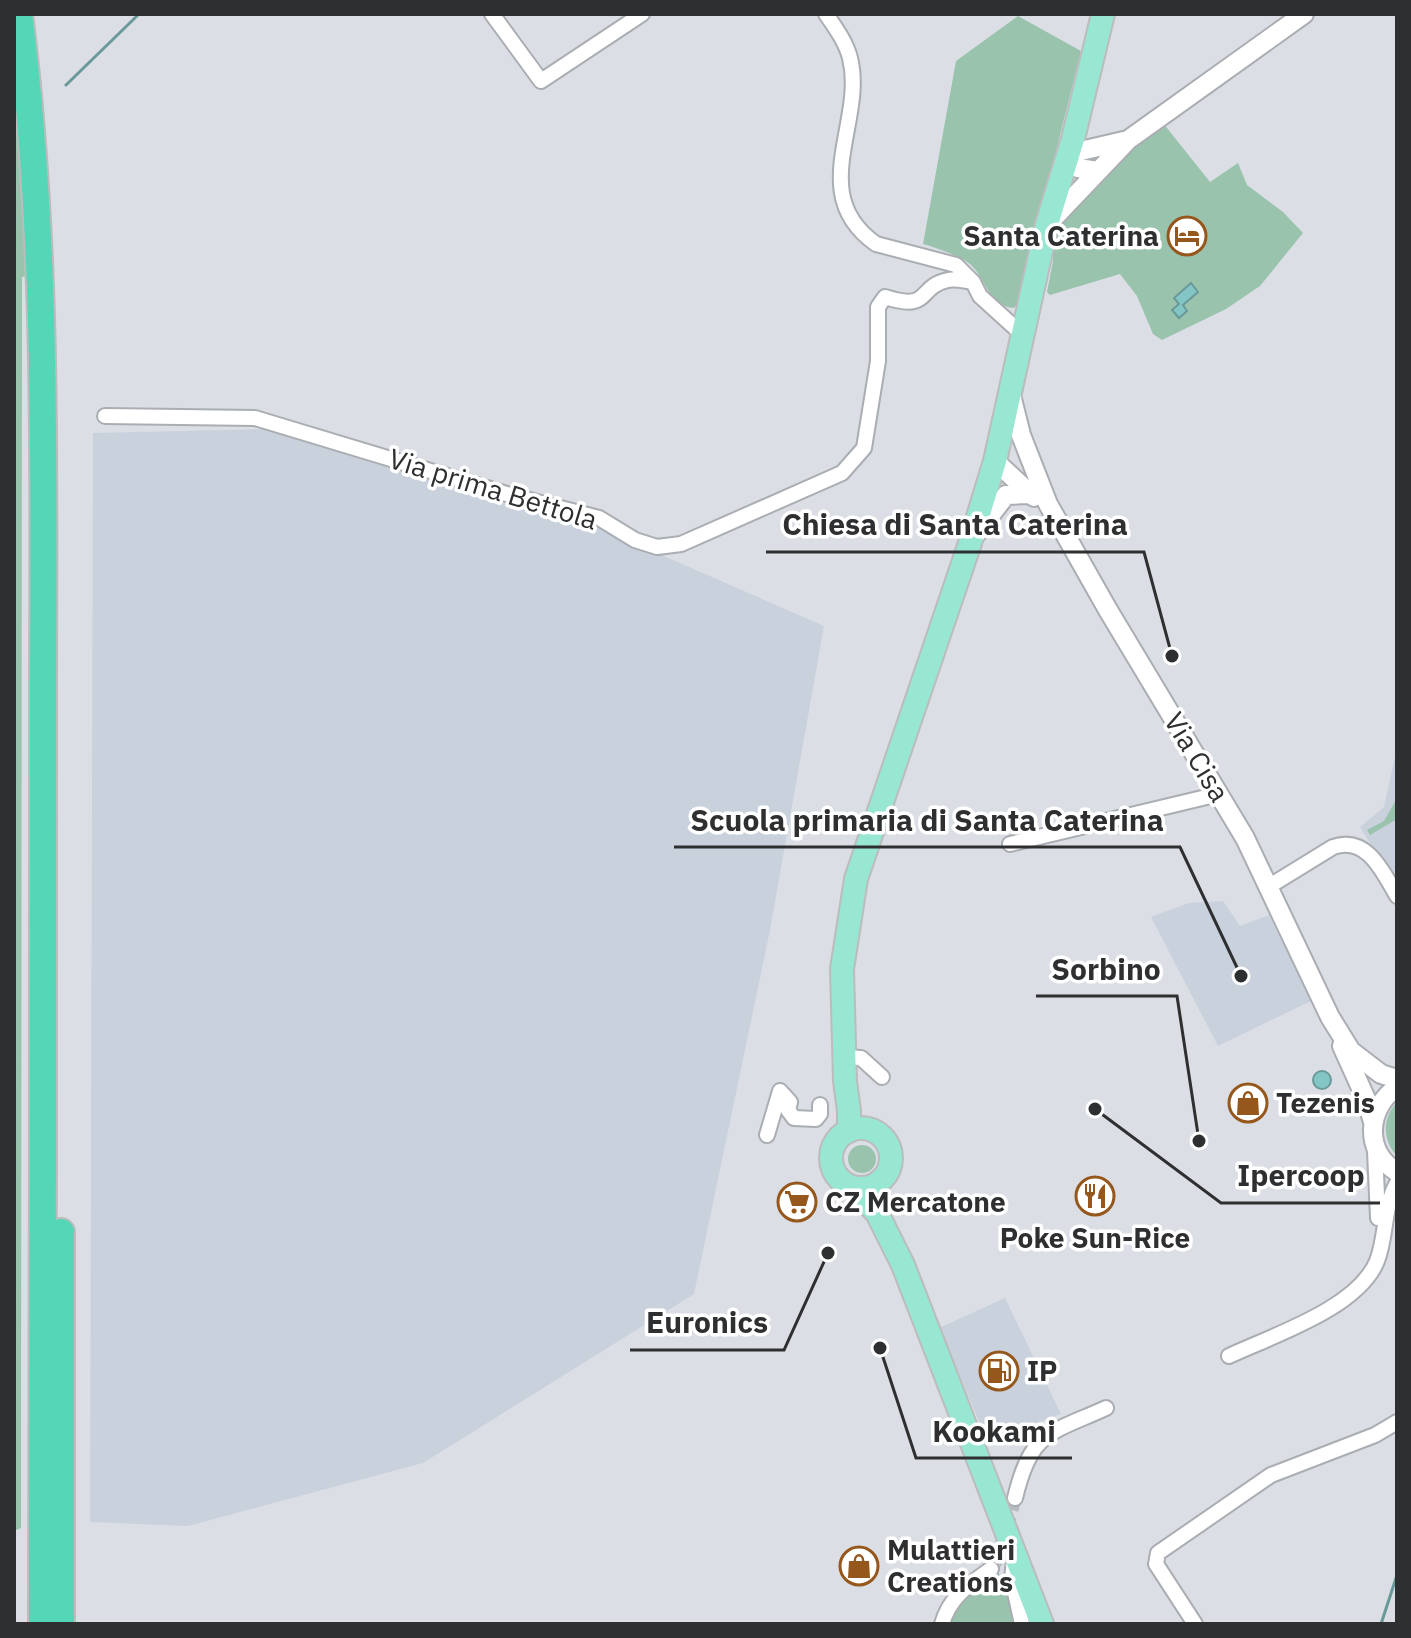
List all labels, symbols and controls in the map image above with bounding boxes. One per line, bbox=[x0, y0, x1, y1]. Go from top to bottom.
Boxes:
hotel icon: Santa Caterina bbox=[1166, 215, 1208, 257]
place label: Santa Caterina bbox=[963, 217, 1159, 254]
street label: Via prima Bettola bbox=[384, 439, 602, 538]
callout: Chiesa di Santa Caterina bbox=[766, 498, 1144, 552]
text: Chiesa di Santa Caterina bbox=[782, 504, 1128, 543]
street label: Via Cisa bbox=[1156, 705, 1239, 809]
callout: Scuola primaria di Santa Caterina bbox=[674, 793, 1180, 847]
text: Scuola primaria di Santa Caterina bbox=[690, 800, 1164, 839]
callout: Sorbino bbox=[1036, 942, 1177, 996]
text: Sorbino bbox=[1051, 949, 1161, 988]
shop icon: Tezenis bbox=[1227, 1082, 1269, 1124]
place label: Tezenis bbox=[1276, 1084, 1375, 1121]
callout: Ipercoop bbox=[1221, 1149, 1380, 1203]
text: Ipercoop bbox=[1237, 1155, 1365, 1194]
restaurant icon: Poke Sun-Rice bbox=[1074, 1175, 1116, 1217]
supermarket icon: CZ Mercatone bbox=[776, 1181, 818, 1223]
place label: CZ Mercatone bbox=[825, 1183, 1006, 1220]
place label: Poke Sun-Rice bbox=[1000, 1219, 1190, 1256]
callout: Euronics bbox=[630, 1296, 784, 1350]
text: Euronics bbox=[646, 1302, 768, 1341]
fuel station icon: IP bbox=[978, 1350, 1020, 1392]
place label: IP bbox=[1027, 1352, 1057, 1389]
callout: Kookami bbox=[916, 1404, 1072, 1458]
text: Kookami bbox=[932, 1411, 1056, 1450]
place label: Mulattieri Creations bbox=[887, 1531, 1015, 1600]
shop icon: Mulattieri Creations bbox=[838, 1545, 880, 1587]

